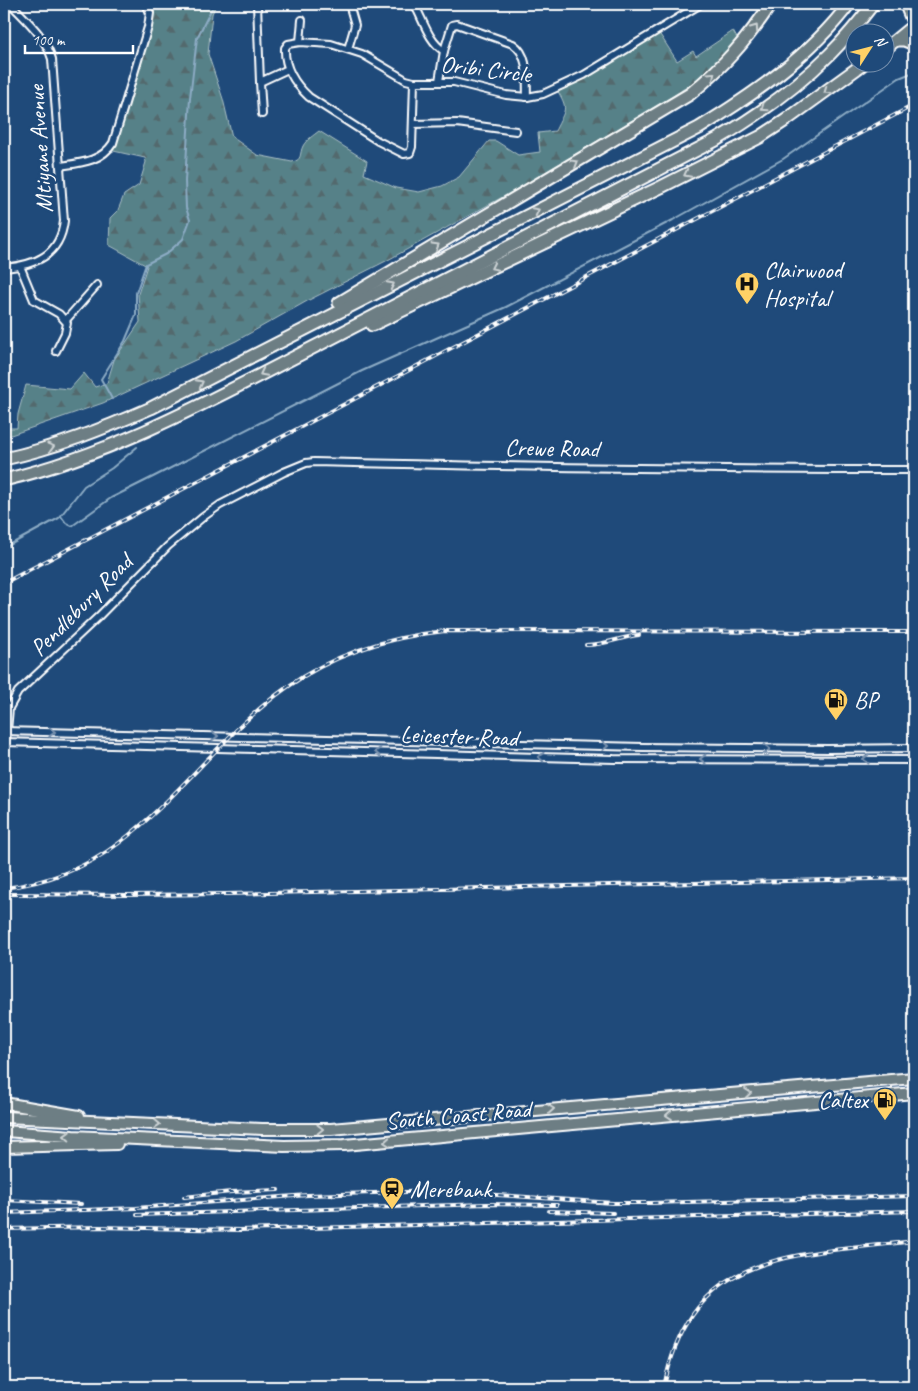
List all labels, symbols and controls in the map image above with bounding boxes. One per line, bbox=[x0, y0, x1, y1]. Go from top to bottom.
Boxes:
scale bar bbox=[25, 22, 132, 54]
north arrow bbox=[846, 22, 896, 72]
one-way arrow bbox=[749, 24, 758, 33]
text: 100 m bbox=[32, 31, 66, 50]
text: N bbox=[871, 32, 891, 51]
street label: Oribi Circle bbox=[439, 49, 535, 90]
one-way arrow bbox=[706, 72, 715, 81]
street label: Mtiyane Avenue bbox=[20, 82, 59, 214]
one-way arrow bbox=[824, 86, 833, 94]
one-way arrow bbox=[760, 102, 770, 111]
one-way arrow bbox=[570, 160, 579, 170]
one-way arrow bbox=[683, 168, 692, 178]
one-way arrow bbox=[531, 207, 540, 217]
one-way arrow bbox=[430, 243, 439, 253]
place label: Clairwood Hospital bbox=[764, 255, 845, 313]
one-way arrow bbox=[490, 261, 499, 272]
hospital icon: Clairwood Hospital bbox=[734, 271, 760, 305]
one-way arrow bbox=[386, 280, 395, 291]
one-way arrow bbox=[259, 367, 268, 377]
one-way arrow bbox=[195, 379, 204, 389]
street label: Crewe Road bbox=[505, 432, 603, 464]
one-way arrow bbox=[46, 442, 54, 452]
street label: Pendlebury Road bbox=[23, 545, 141, 663]
place label: BP bbox=[854, 685, 880, 715]
fuel station icon: BP bbox=[823, 687, 849, 721]
street label: Leicester Road bbox=[400, 719, 522, 753]
one-way arrow bbox=[49, 727, 57, 737]
one-way arrow bbox=[212, 731, 219, 741]
one-way arrow bbox=[602, 741, 609, 751]
one-way arrow bbox=[764, 743, 772, 754]
one-way arrow bbox=[374, 747, 382, 758]
one-way arrow bbox=[536, 752, 544, 762]
one-way arrow bbox=[699, 754, 706, 764]
one-way arrow bbox=[861, 754, 869, 765]
place label: Caltex bbox=[818, 1085, 870, 1115]
one-way arrow bbox=[744, 1087, 752, 1098]
fuel station icon: Caltex bbox=[872, 1087, 898, 1121]
street label: South Coast Road bbox=[384, 1093, 535, 1136]
one-way arrow bbox=[548, 1104, 556, 1115]
one-way arrow bbox=[665, 1110, 673, 1121]
one-way arrow bbox=[154, 1119, 162, 1130]
one-way arrow bbox=[316, 1124, 324, 1135]
one-way arrow bbox=[63, 1130, 71, 1141]
one-way arrow bbox=[383, 1136, 391, 1147]
place label: Merebank bbox=[410, 1174, 494, 1204]
station icon: Merebank bbox=[379, 1176, 405, 1210]

